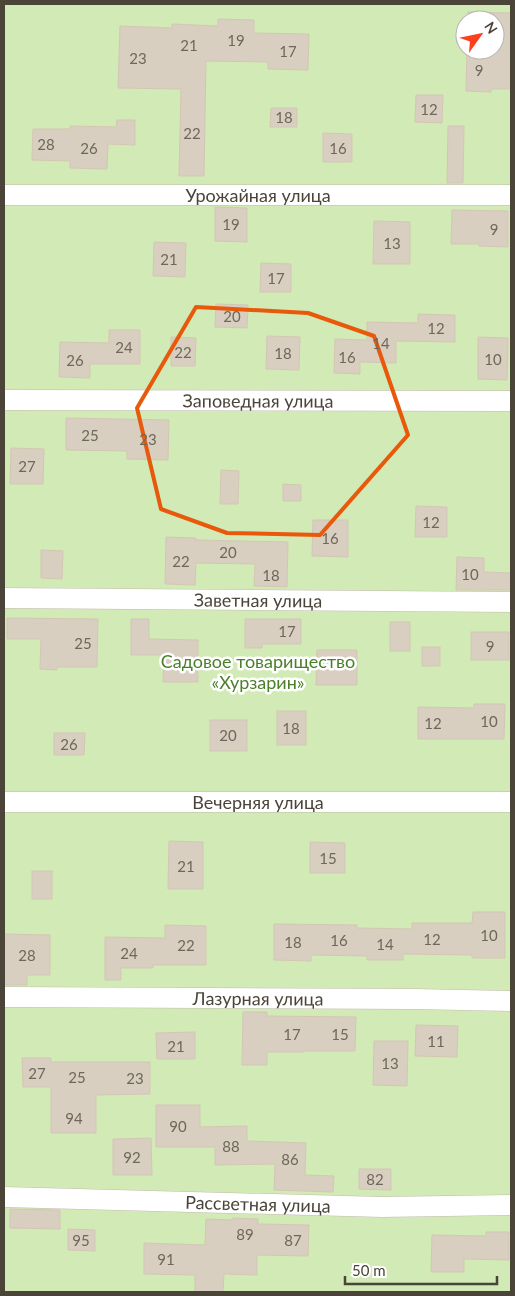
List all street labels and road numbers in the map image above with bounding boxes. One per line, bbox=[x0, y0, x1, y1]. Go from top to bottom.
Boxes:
street label: Урожайная улица bbox=[185, 184, 331, 206]
street label: Заповедная улица bbox=[183, 389, 333, 412]
street label: Заветная улица bbox=[194, 588, 322, 612]
street label: Вечерняя улица bbox=[192, 791, 324, 813]
street label: Лазурная улица bbox=[192, 987, 323, 1010]
street label: Рассветная улица bbox=[185, 1191, 331, 1217]

